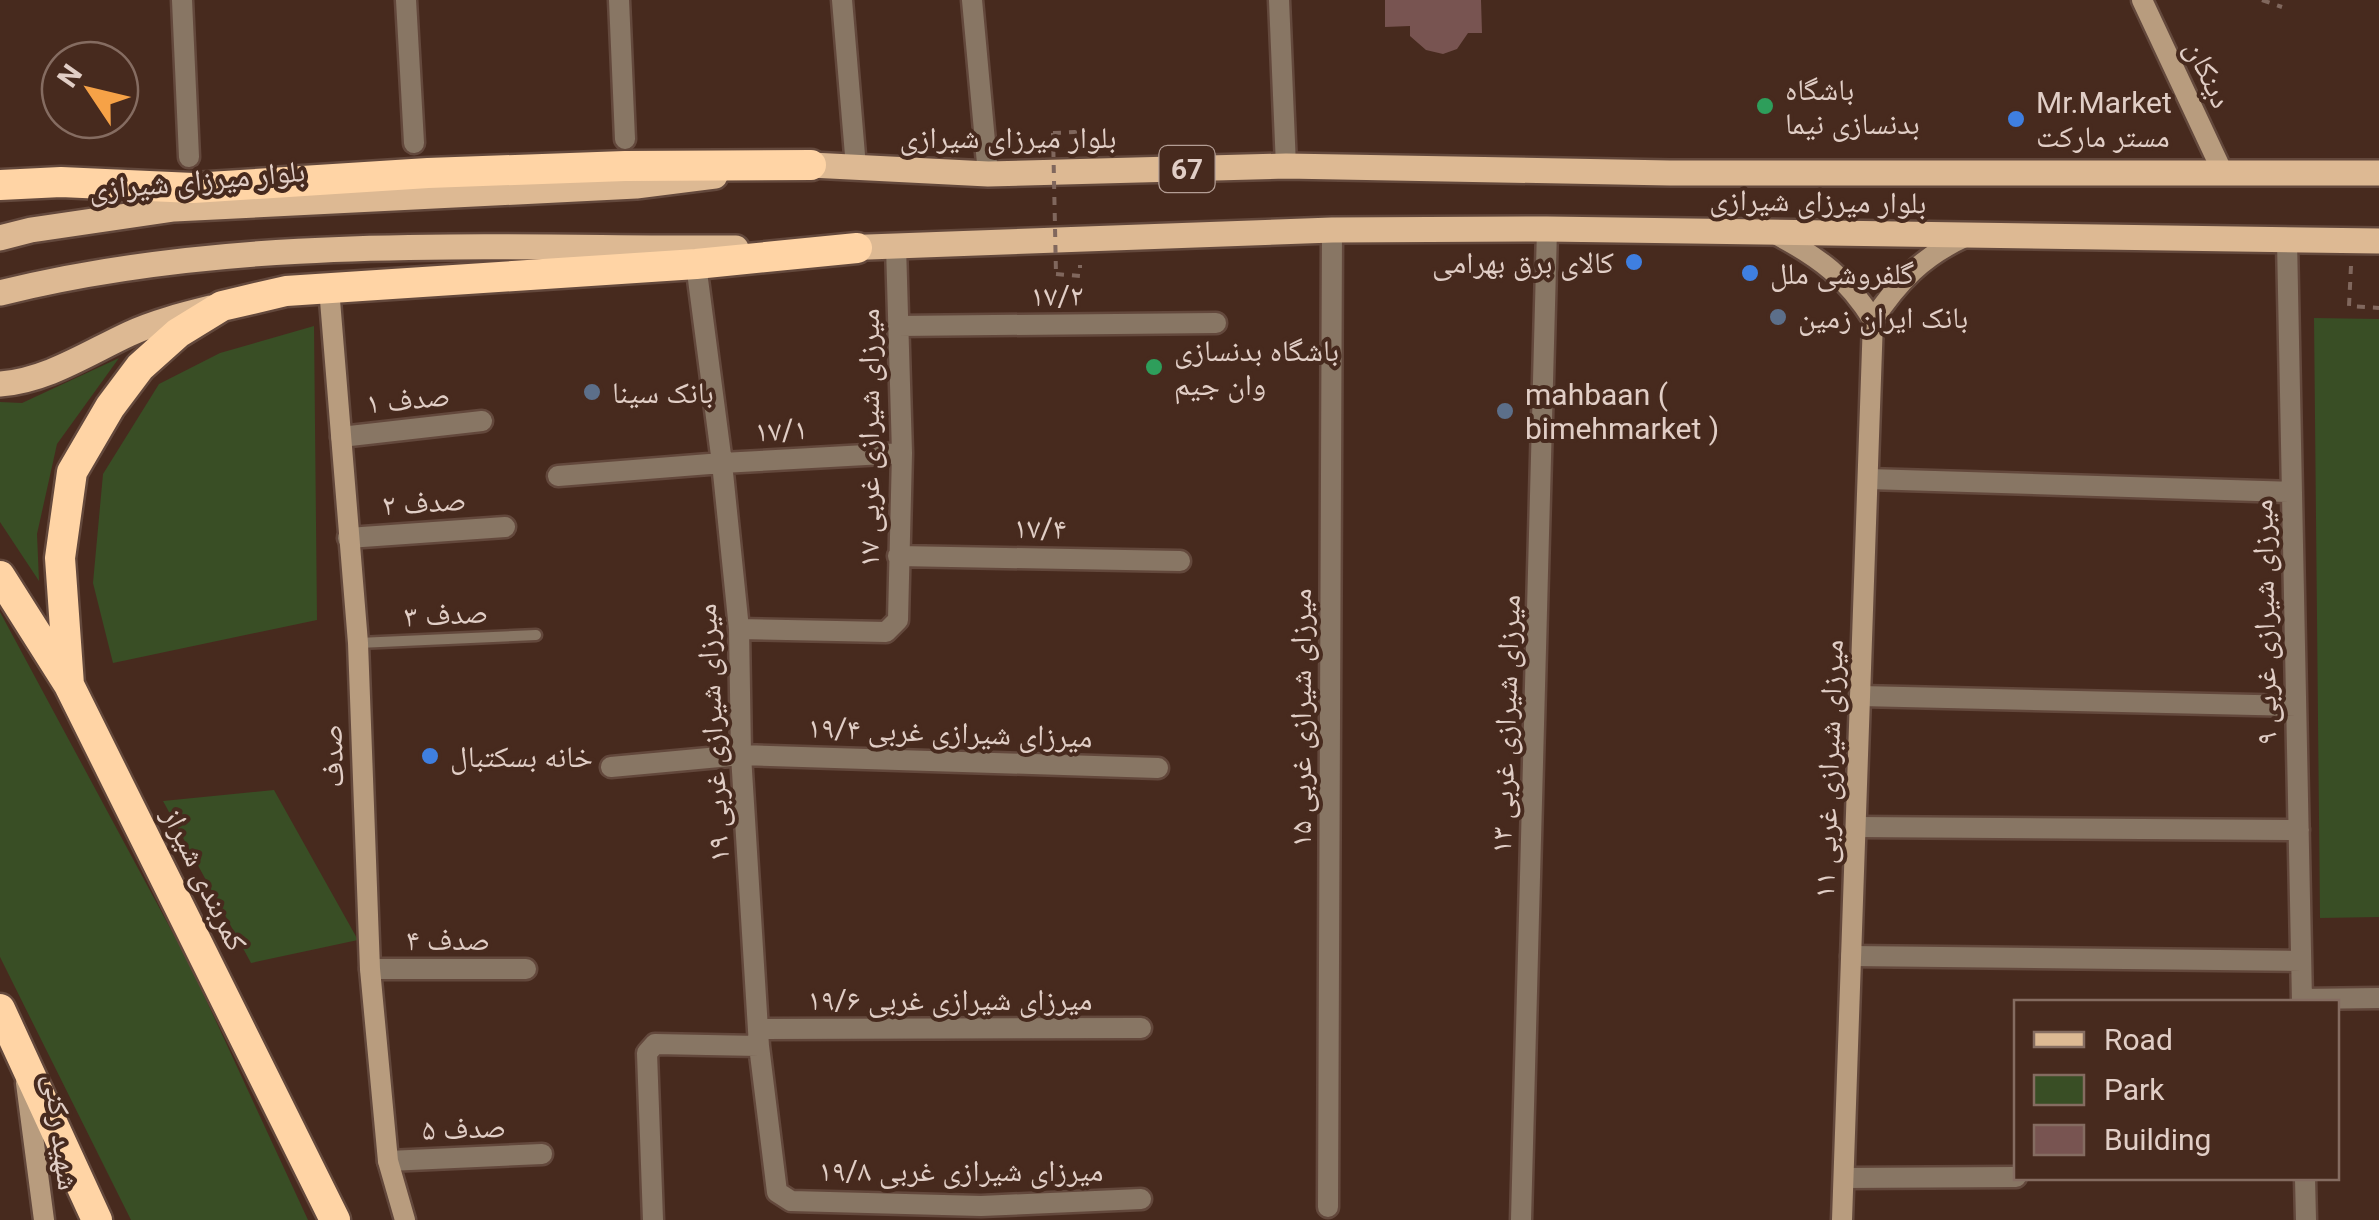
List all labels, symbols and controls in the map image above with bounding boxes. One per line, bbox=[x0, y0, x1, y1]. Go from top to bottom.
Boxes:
street label: دینکان bbox=[2177, 35, 2240, 114]
north arrow bbox=[40, 40, 140, 140]
text: N bbox=[51, 58, 89, 94]
place label: باشگاه بدنسازی نیما bbox=[1785, 72, 1920, 142]
place label: Mr.Market مستر مارکت bbox=[2036, 85, 2172, 154]
marker: باشگاه بدنسازی نیما bbox=[1754, 95, 1776, 117]
marker: Mr.Market مستر مارکت bbox=[2005, 108, 2027, 130]
street label: بلوار میرزای شیرازی bbox=[899, 120, 1117, 156]
road number: 67 bbox=[1160, 146, 1214, 192]
street label: بلوار میرزای شیرازی bbox=[87, 153, 307, 208]
street label: بلوار میرزای شیرازی bbox=[1709, 182, 1927, 221]
place label: کالای برق بهرامی bbox=[1432, 245, 1614, 281]
marker: کالای برق بهرامی bbox=[1623, 251, 1645, 273]
place label: گلفروشی ملل bbox=[1770, 256, 1914, 292]
marker: گلفروشی ملل bbox=[1739, 262, 1761, 284]
street label: ۱۷/۲ bbox=[1031, 278, 1083, 313]
place label: بانک ایران زمین bbox=[1798, 300, 1968, 336]
marker: بانک ایران زمین bbox=[1767, 306, 1789, 328]
street label: ۱۷ میرزای شیرازی غربی bbox=[851, 308, 887, 568]
place label: باشگاه بدنسازی وان جیم bbox=[1174, 333, 1339, 405]
marker: باشگاه بدنسازی وان جیم bbox=[1143, 356, 1165, 378]
place label: بانک سینا bbox=[612, 375, 714, 410]
street label: ۱ صدف bbox=[364, 377, 452, 421]
place label: mahbaan ( bimehmarket ) bbox=[1525, 377, 1719, 446]
marker: بانک سینا bbox=[581, 381, 603, 403]
marker: mahbaan ( bimehmarket ) bbox=[1494, 400, 1516, 422]
street label: ۱۷/۱ bbox=[754, 411, 808, 449]
street label: ۲ صدف bbox=[381, 482, 467, 522]
street label: میرزای شیرازی غربی ۹ bbox=[2244, 499, 2285, 745]
street label: ۱۷/۴ bbox=[1013, 510, 1067, 546]
street label: ۱۵ میرزای شیرازی غربی bbox=[1283, 588, 1319, 848]
street label: صدف ۳ bbox=[403, 594, 489, 634]
street label: ۱۳ میرزای شیرازی غربی bbox=[1483, 594, 1528, 854]
street label: ۱۹ میرزای شیرازی غربی bbox=[688, 603, 737, 863]
street label: میرزای شیرازی غربی ۱۱ bbox=[1806, 639, 1851, 899]
street label: ۱۹/۴ میرزای شیرازی غربی bbox=[807, 710, 1093, 755]
street label: صدف bbox=[313, 724, 351, 788]
place label: خانه بسکتبال bbox=[450, 739, 593, 775]
marker: خانه بسکتبال bbox=[419, 745, 441, 767]
street label: کمربندی شیراز bbox=[154, 801, 255, 957]
street label: ۴ صدف bbox=[406, 922, 490, 957]
street label: ۱۹/۶ میرزای شیرازی غربی bbox=[807, 982, 1093, 1018]
legend bbox=[2014, 1000, 2339, 1180]
text: Road bbox=[2104, 1022, 2173, 1057]
street label: شهید رکنی bbox=[37, 1072, 87, 1192]
text: Park bbox=[2104, 1072, 2165, 1107]
street label: ۵ صدف bbox=[421, 1109, 507, 1147]
text: Building bbox=[2104, 1122, 2211, 1157]
street label: ۱۹/۸ میرزای شیرازی غربی bbox=[818, 1153, 1104, 1189]

